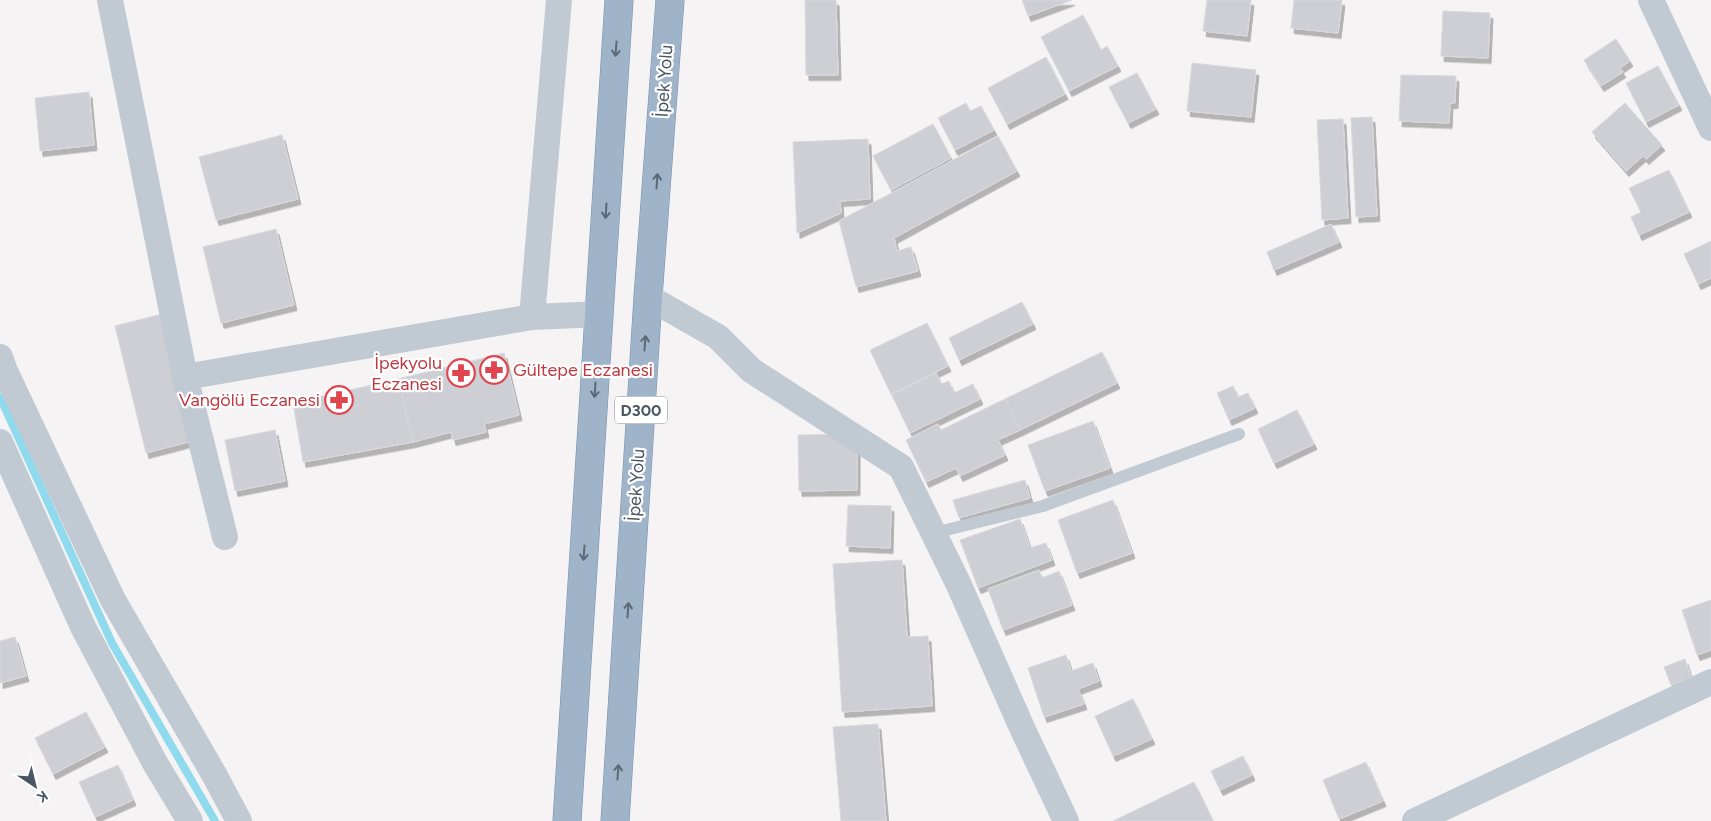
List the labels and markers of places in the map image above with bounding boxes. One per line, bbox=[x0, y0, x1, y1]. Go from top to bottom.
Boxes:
place label: İpekyolu Eczanesi bbox=[371, 352, 442, 395]
pharmacy icon: Gültepe Eczanesi bbox=[479, 355, 509, 385]
pharmacy icon: İpekyolu Eczanesi bbox=[446, 358, 476, 388]
place label: Gültepe Eczanesi bbox=[513, 359, 653, 381]
pharmacy icon: Vangölü Eczanesi bbox=[324, 385, 354, 415]
place label: Vangölü Eczanesi bbox=[179, 389, 320, 411]

